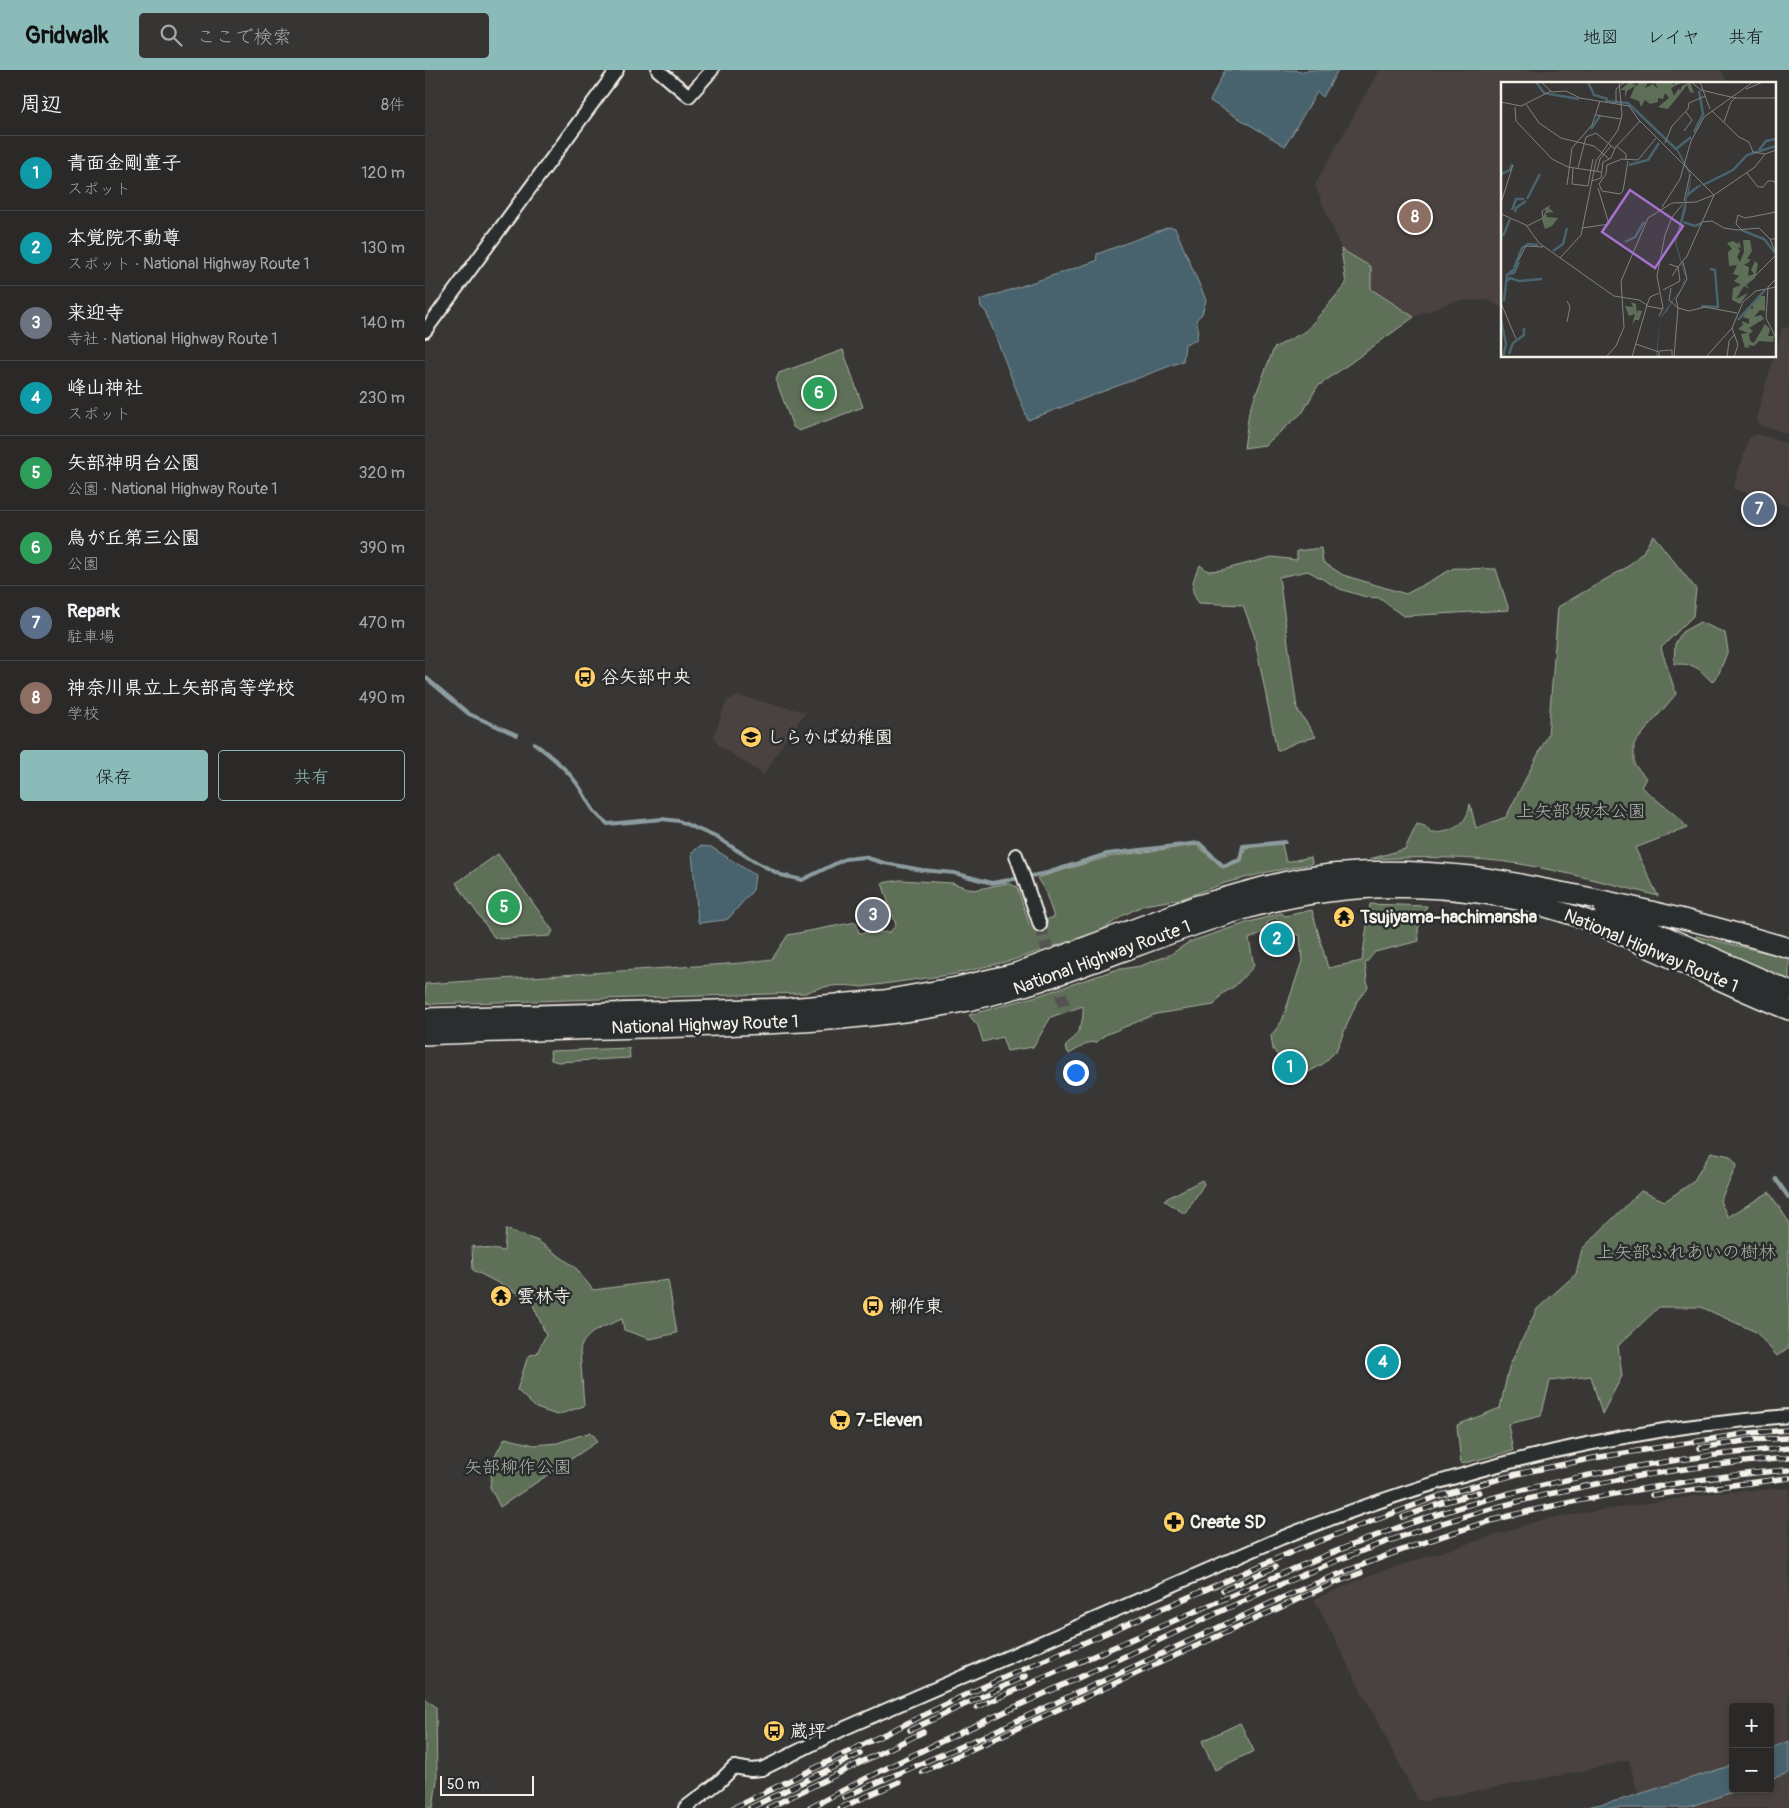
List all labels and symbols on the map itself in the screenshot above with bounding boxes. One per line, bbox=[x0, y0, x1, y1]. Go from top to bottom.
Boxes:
inset map bbox=[1501, 82, 1777, 358]
pin: 8 bbox=[1399, 198, 1431, 236]
pin: 6 bbox=[803, 374, 835, 412]
pin: 7 bbox=[1743, 490, 1775, 528]
bus stop icon: 谷矢部中央 bbox=[573, 665, 597, 689]
place label: 谷矢部中央 bbox=[601, 666, 691, 689]
school or university icon: しらかば幼稚園 bbox=[739, 725, 763, 749]
place label: しらかば幼稚園 bbox=[767, 726, 893, 749]
park label: 上矢部 坂本公園 bbox=[1516, 800, 1646, 823]
pin: 5 bbox=[488, 888, 520, 926]
pin: 3 bbox=[857, 896, 889, 934]
street label: National Highway Route 1 bbox=[1560, 904, 1742, 998]
temple icon: Tsujiyama-hachimansha bbox=[1332, 905, 1356, 929]
place label: Tsujiyama-hachimansha bbox=[1359, 906, 1538, 929]
street label: National Highway Route 1 bbox=[1010, 915, 1194, 1001]
pin: 2 bbox=[1261, 920, 1293, 958]
street label: National Highway Route 1 bbox=[611, 1010, 799, 1040]
pin: 1 bbox=[1274, 1048, 1306, 1086]
your location bbox=[1063, 1060, 1089, 1086]
park label: 上矢部ふれあいの樹林 bbox=[1596, 1241, 1776, 1264]
temple icon: 雲林寺 bbox=[489, 1284, 513, 1308]
place label: 雲林寺 bbox=[517, 1285, 571, 1308]
bus stop icon: 柳作東 bbox=[861, 1294, 885, 1318]
place label: 柳作東 bbox=[889, 1295, 943, 1318]
pin: 4 bbox=[1367, 1343, 1399, 1381]
supermarket icon: 7-Eleven bbox=[828, 1408, 852, 1432]
place label: 7-Eleven bbox=[856, 1409, 923, 1432]
park label: 矢部柳作公園 bbox=[464, 1456, 572, 1479]
pharmacy icon: Create SD bbox=[1162, 1510, 1186, 1534]
place label: Create SD bbox=[1190, 1511, 1266, 1534]
bus stop icon: 蔵坪 bbox=[762, 1719, 786, 1743]
place label: 蔵坪 bbox=[790, 1720, 827, 1743]
scale bar bbox=[440, 1773, 534, 1796]

